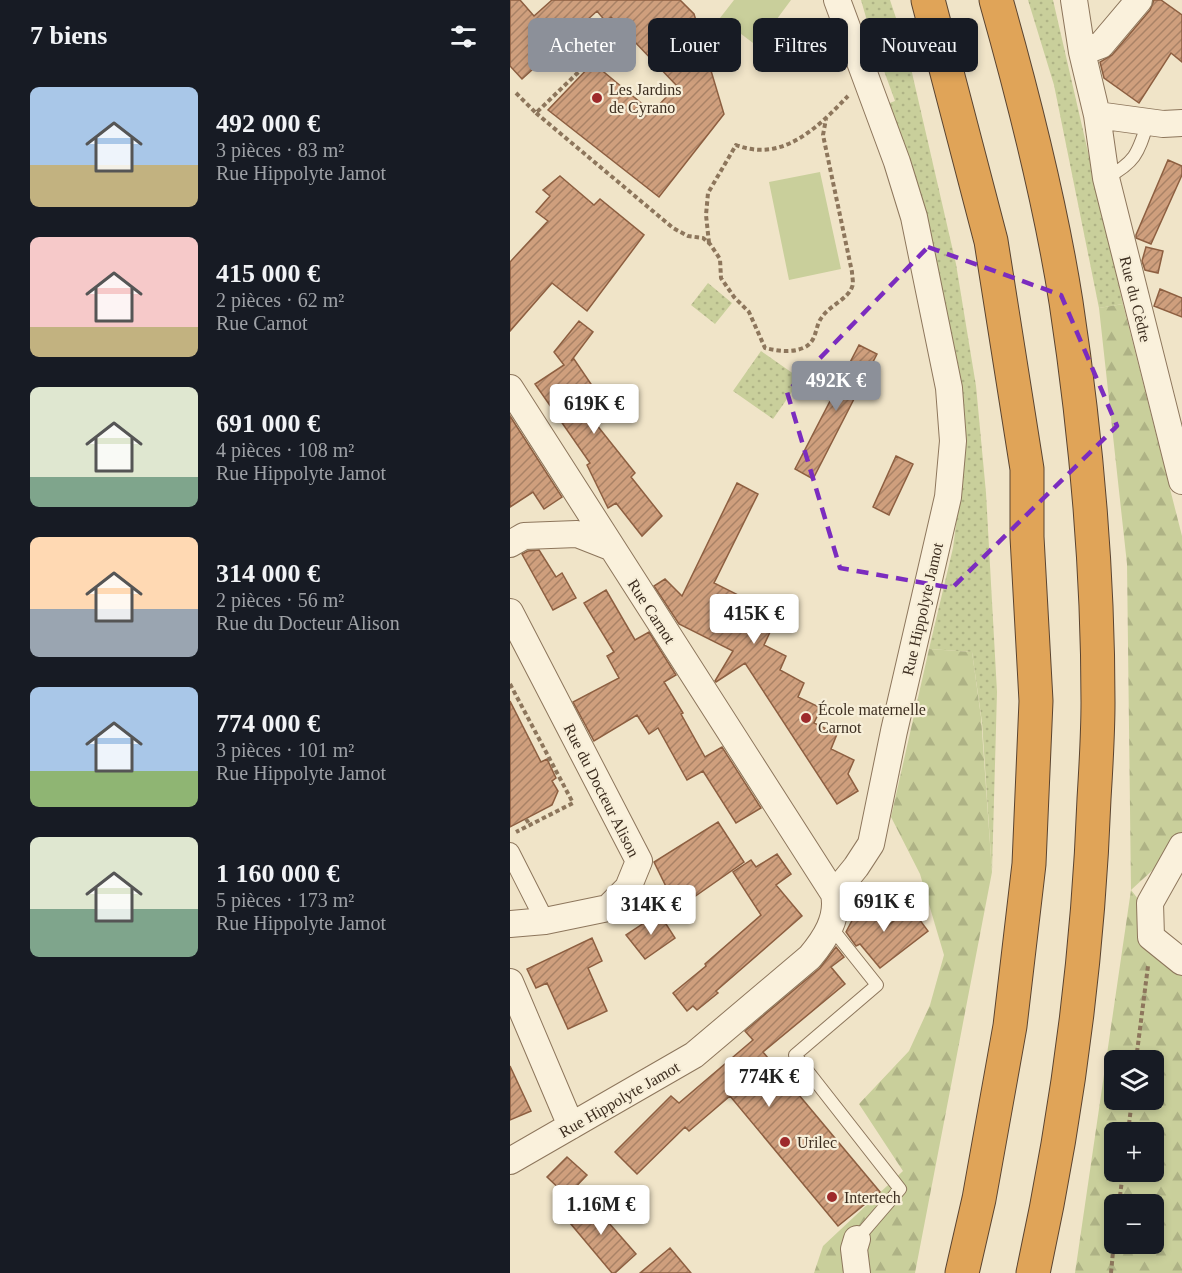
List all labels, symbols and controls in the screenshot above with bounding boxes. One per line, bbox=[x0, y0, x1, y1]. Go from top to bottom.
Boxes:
chip: Acheter bbox=[528, 18, 636, 72]
chip: Louer bbox=[648, 18, 741, 72]
chip: Filtres bbox=[753, 18, 848, 72]
chip: Nouveau bbox=[860, 18, 978, 72]
icon: filters bbox=[447, 20, 480, 53]
text: 7 biens bbox=[30, 21, 107, 50]
place label: Les Jardins de Cyrano bbox=[609, 81, 681, 117]
marker: Les Jardins de Cyrano bbox=[590, 91, 604, 105]
text: 492 000 € bbox=[216, 109, 320, 138]
icon: home bbox=[78, 111, 150, 183]
text: 3 pièces · 83 m² bbox=[216, 139, 344, 161]
text: Rue Hippolyte Jamot bbox=[216, 162, 386, 184]
street label: Rue du Cèdre bbox=[1117, 254, 1154, 344]
text: 415 000 € bbox=[216, 259, 320, 288]
icon: home bbox=[78, 261, 150, 333]
text: 2 pièces · 62 m² bbox=[216, 289, 344, 311]
text: Rue Carnot bbox=[216, 312, 308, 334]
pin: 492K € bbox=[787, 361, 885, 412]
text: 492K € bbox=[806, 369, 866, 391]
pin: 619K € bbox=[545, 384, 643, 435]
text: 619K € bbox=[564, 392, 624, 414]
text: 691 000 € bbox=[216, 409, 320, 438]
icon: home bbox=[78, 411, 150, 483]
text: 4 pièces · 108 m² bbox=[216, 439, 354, 461]
text: Rue Hippolyte Jamot bbox=[216, 462, 386, 484]
street label: Rue Hippolyte Jamot bbox=[899, 540, 947, 677]
text: 314 000 € bbox=[216, 559, 320, 588]
icon: home bbox=[78, 561, 150, 633]
street label: Rue Carnot bbox=[624, 576, 679, 647]
text: 2 pièces · 56 m² bbox=[216, 589, 344, 611]
pin: 415K € bbox=[705, 594, 803, 645]
text: 415K € bbox=[724, 602, 784, 624]
text: Rue du Docteur Alison bbox=[216, 612, 400, 634]
place label: École maternelle Carnot bbox=[818, 700, 926, 736]
text: 774 000 € bbox=[216, 709, 320, 738]
icon: home bbox=[78, 711, 150, 783]
marker: École maternelle Carnot bbox=[799, 711, 813, 725]
street label: Rue du Docteur Alison bbox=[561, 721, 643, 860]
text: 3 pièces · 101 m² bbox=[216, 739, 354, 761]
text: Rue Hippolyte Jamot bbox=[216, 762, 386, 784]
text: 1 160 000 € bbox=[216, 859, 340, 888]
icon: home bbox=[78, 861, 150, 933]
pin: 691K € bbox=[835, 882, 933, 933]
pin: 314K € bbox=[602, 885, 700, 936]
text: 5 pièces · 173 m² bbox=[216, 889, 354, 911]
text: 691K € bbox=[854, 890, 914, 912]
text: 314K € bbox=[621, 893, 681, 915]
text: Rue Hippolyte Jamot bbox=[216, 912, 386, 934]
map controls bbox=[1104, 1050, 1164, 1254]
button: layers bbox=[1104, 1050, 1164, 1110]
pin: 774K € bbox=[720, 1057, 818, 1108]
street label: Rue Hippolyte Jamot bbox=[556, 1058, 683, 1142]
text: 774K € bbox=[739, 1065, 799, 1087]
button: + bbox=[1104, 1122, 1164, 1182]
place label: Urilec bbox=[797, 1134, 837, 1151]
marker: Urilec bbox=[778, 1135, 792, 1149]
pin: 1.16M € bbox=[546, 1185, 656, 1236]
place label: Intertech bbox=[844, 1189, 901, 1206]
marker: Intertech bbox=[825, 1190, 839, 1204]
text: 1.16M € bbox=[567, 1193, 635, 1215]
button: − bbox=[1104, 1194, 1164, 1254]

